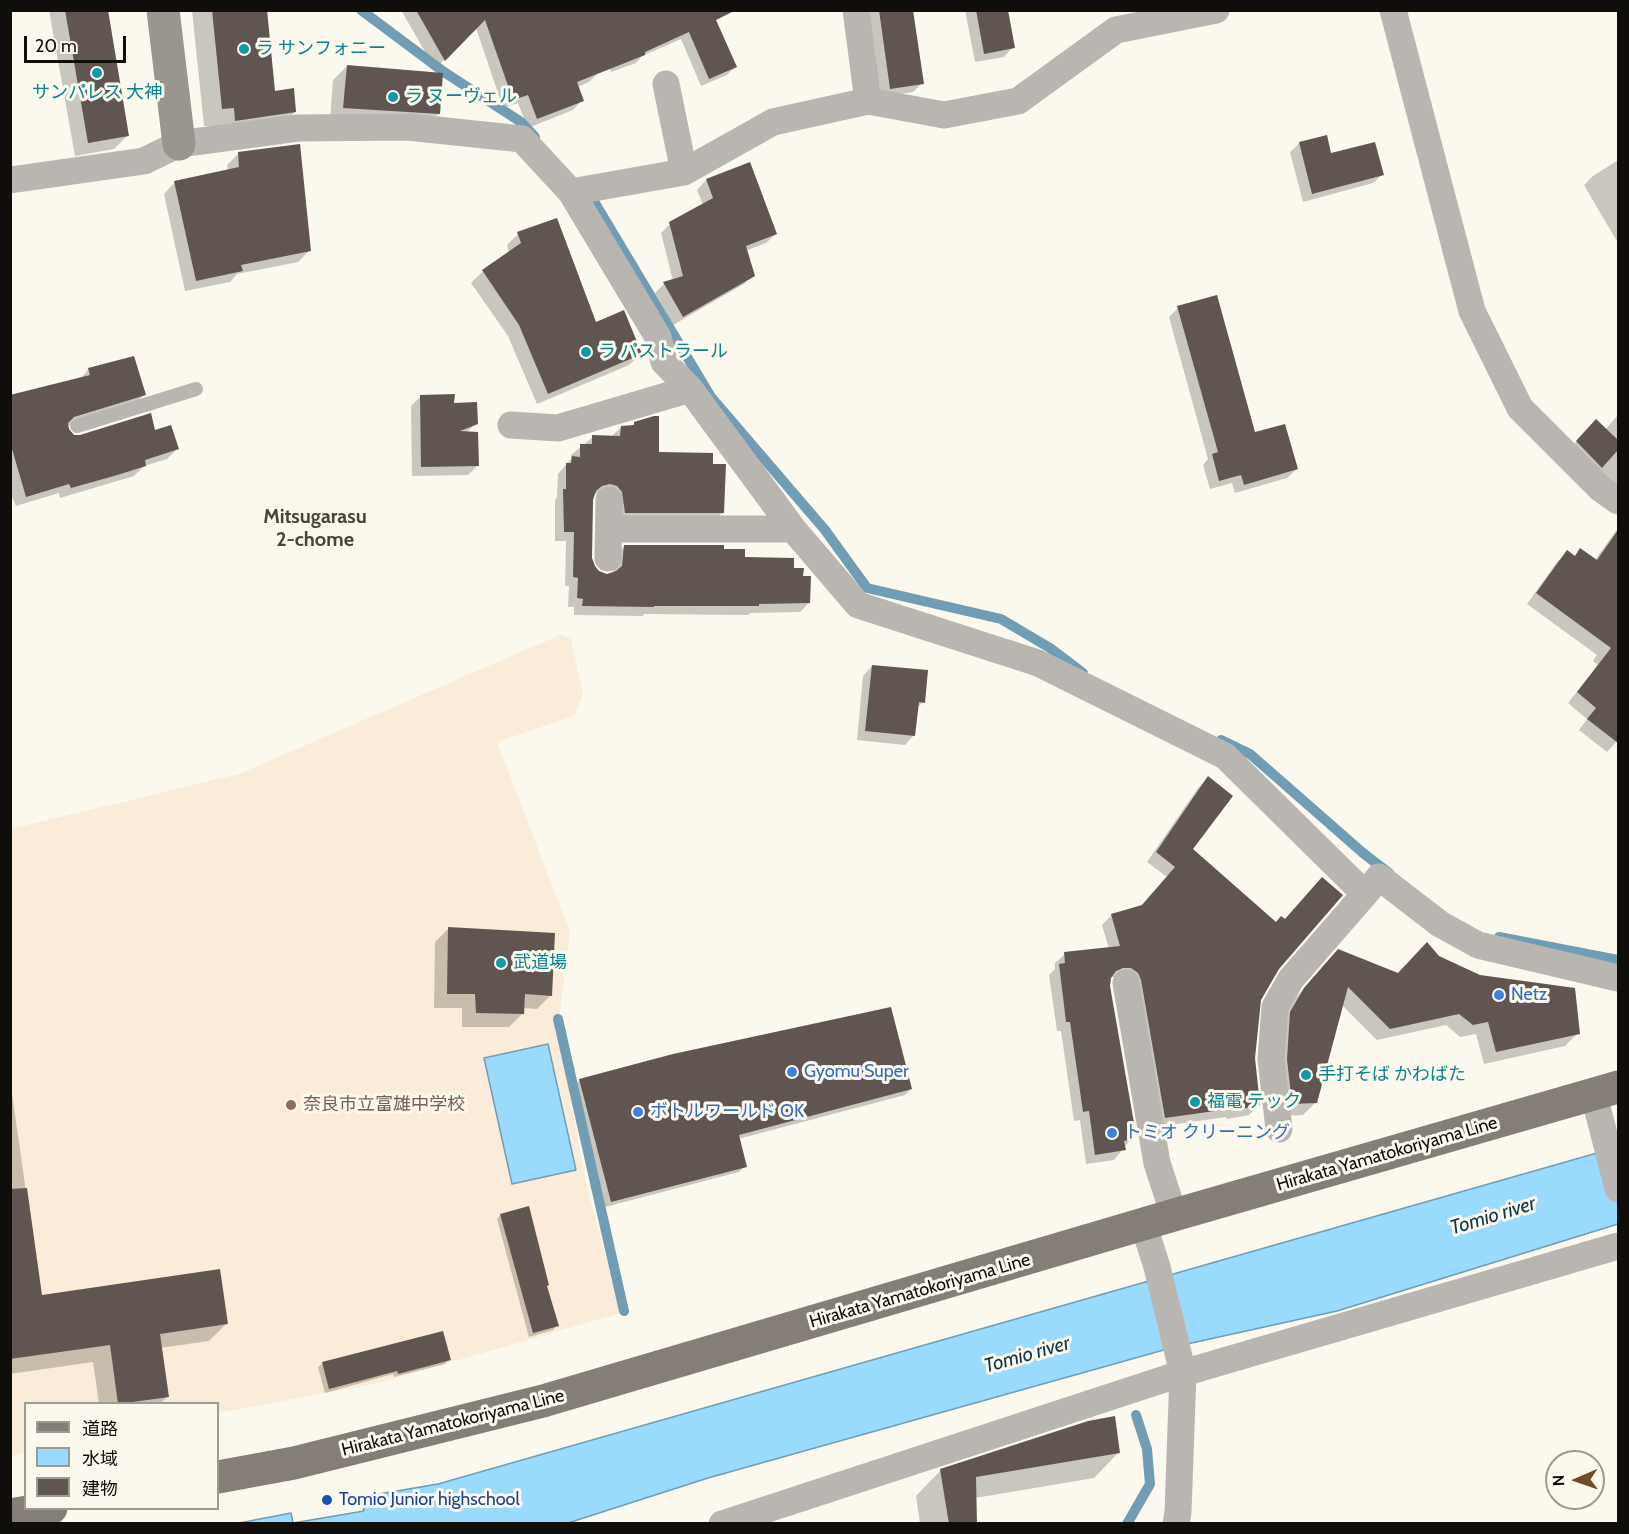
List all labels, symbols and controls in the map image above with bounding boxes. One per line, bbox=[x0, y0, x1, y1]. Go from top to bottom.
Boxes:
scale bar bbox=[27, 24, 129, 62]
text: 20 m bbox=[35, 35, 77, 57]
place label: ラ サンフォニー bbox=[256, 38, 386, 60]
marker: ラ サンフォニー bbox=[237, 42, 251, 56]
marker: サンパレス 大神 bbox=[90, 66, 104, 80]
place label: サンパレス 大神 bbox=[32, 82, 162, 104]
place label: ラ ヌーヴェル bbox=[405, 86, 517, 108]
marker: ラ ヌーヴェル bbox=[386, 90, 400, 104]
place label: ラ パストラール bbox=[598, 341, 728, 363]
marker: ラ パストラール bbox=[579, 345, 593, 359]
district label: Mitsugarasu 2-chome bbox=[263, 505, 367, 552]
place label: 武道場 bbox=[513, 952, 567, 974]
marker: 武道場 bbox=[494, 956, 508, 970]
place label: Netz bbox=[1511, 984, 1547, 1006]
marker: Netz bbox=[1492, 988, 1506, 1002]
place label: Gyomu Super bbox=[804, 1061, 909, 1083]
place label: 手打そば かわばた bbox=[1318, 1064, 1466, 1086]
marker: Gyomu Super bbox=[785, 1065, 799, 1079]
marker: 手打そば かわばた bbox=[1299, 1068, 1313, 1082]
place label: 福電 テック bbox=[1207, 1091, 1301, 1113]
place label: 奈良市立富雄中学校 bbox=[303, 1094, 465, 1116]
marker: 福電 テック bbox=[1188, 1095, 1202, 1109]
marker: 奈良市立富雄中学校 bbox=[284, 1098, 298, 1112]
place label: ボトルワールド OK bbox=[650, 1101, 804, 1123]
marker: ボトルワールド OK bbox=[631, 1105, 645, 1119]
street label: Hirakata Yamatokoriyama Line bbox=[1274, 1112, 1500, 1196]
place label: トミオ クリーニング bbox=[1124, 1122, 1290, 1144]
marker: トミオ クリーニング bbox=[1105, 1126, 1119, 1140]
water label: Tomio river bbox=[1447, 1192, 1539, 1240]
street label: Hirakata Yamatokoriyama Line bbox=[807, 1249, 1033, 1333]
water label: Tomio river bbox=[981, 1331, 1073, 1379]
street label: Hirakata Yamatokoriyama Line bbox=[339, 1385, 567, 1461]
legend bbox=[24, 1402, 219, 1510]
text: 道路 bbox=[82, 1418, 118, 1440]
text: 水域 bbox=[82, 1448, 118, 1470]
north arrow bbox=[1545, 1450, 1605, 1510]
text: N bbox=[1549, 1475, 1568, 1487]
text: 建物 bbox=[82, 1478, 118, 1500]
place label: Tomio Junior highschool bbox=[339, 1489, 520, 1511]
marker: Tomio Junior highschool bbox=[320, 1493, 334, 1507]

